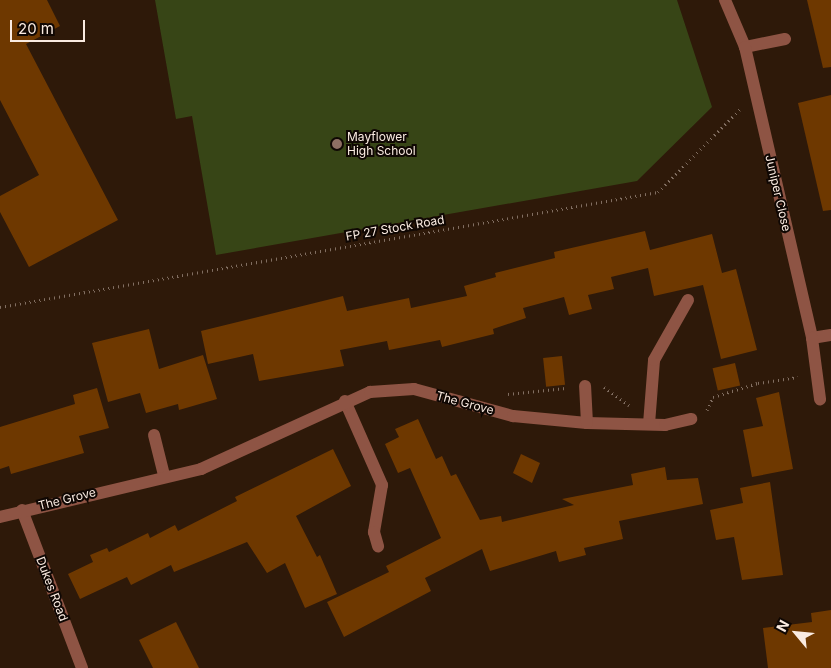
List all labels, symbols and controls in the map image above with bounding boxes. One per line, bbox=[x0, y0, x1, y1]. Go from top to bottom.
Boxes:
scale bar bbox=[12, 10, 88, 42]
text: 20 m bbox=[18, 19, 54, 38]
place label: Mayflower High School bbox=[347, 130, 416, 158]
marker: Mayflower High School bbox=[331, 138, 343, 150]
street label: Juniper Close bbox=[762, 153, 794, 233]
street label: FP 27 Stock Road bbox=[344, 212, 446, 244]
street label: The Grove bbox=[435, 388, 495, 418]
street label: The Grove bbox=[37, 485, 97, 513]
street label: Dukes Road bbox=[33, 555, 71, 623]
north arrow bbox=[771, 608, 821, 658]
text: N bbox=[772, 617, 792, 634]

